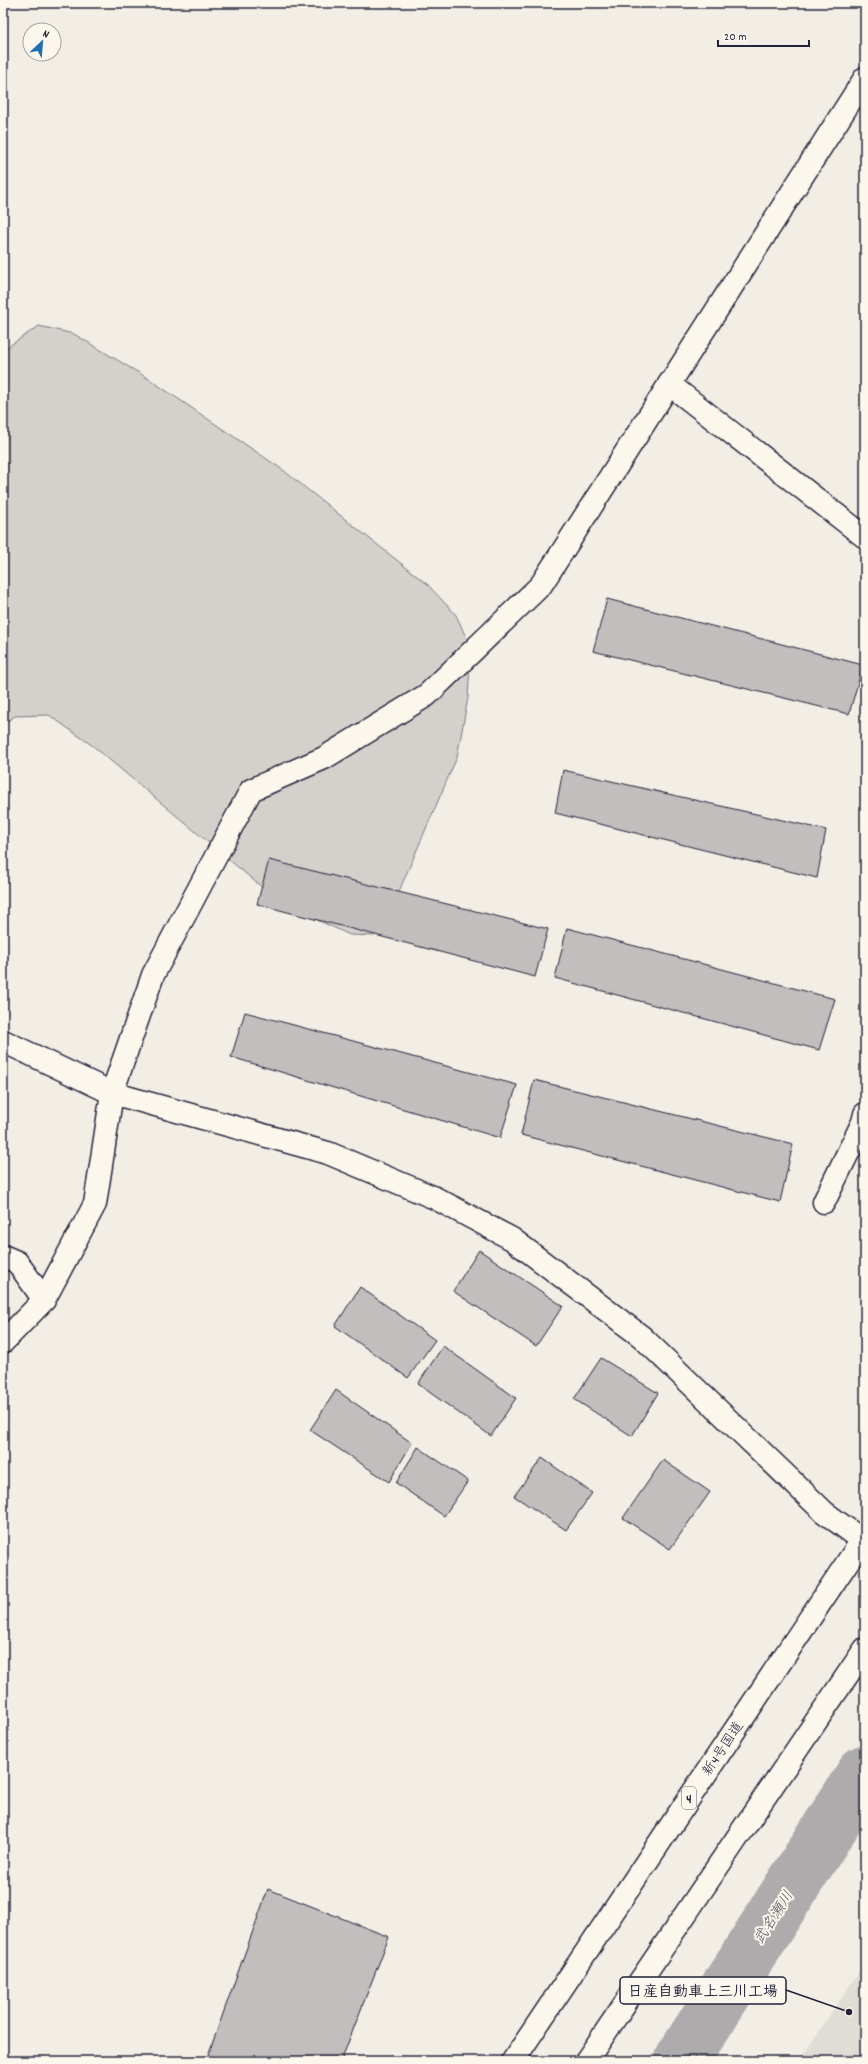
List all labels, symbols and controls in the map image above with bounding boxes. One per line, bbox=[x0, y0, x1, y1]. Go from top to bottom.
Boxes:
north arrow bbox=[22, 22, 62, 62]
scale bar bbox=[718, 22, 809, 48]
text: N bbox=[40, 26, 52, 43]
text: 20 m bbox=[724, 29, 747, 46]
street label: 新4号国道 bbox=[698, 1718, 749, 1780]
road number: 4 bbox=[682, 1787, 696, 1809]
water label: 武名瀬川 bbox=[749, 1887, 800, 1949]
callout: 日産自動車上三川工場 bbox=[620, 1977, 786, 2004]
text: 日産自動車上三川工場 bbox=[628, 1982, 778, 2004]

